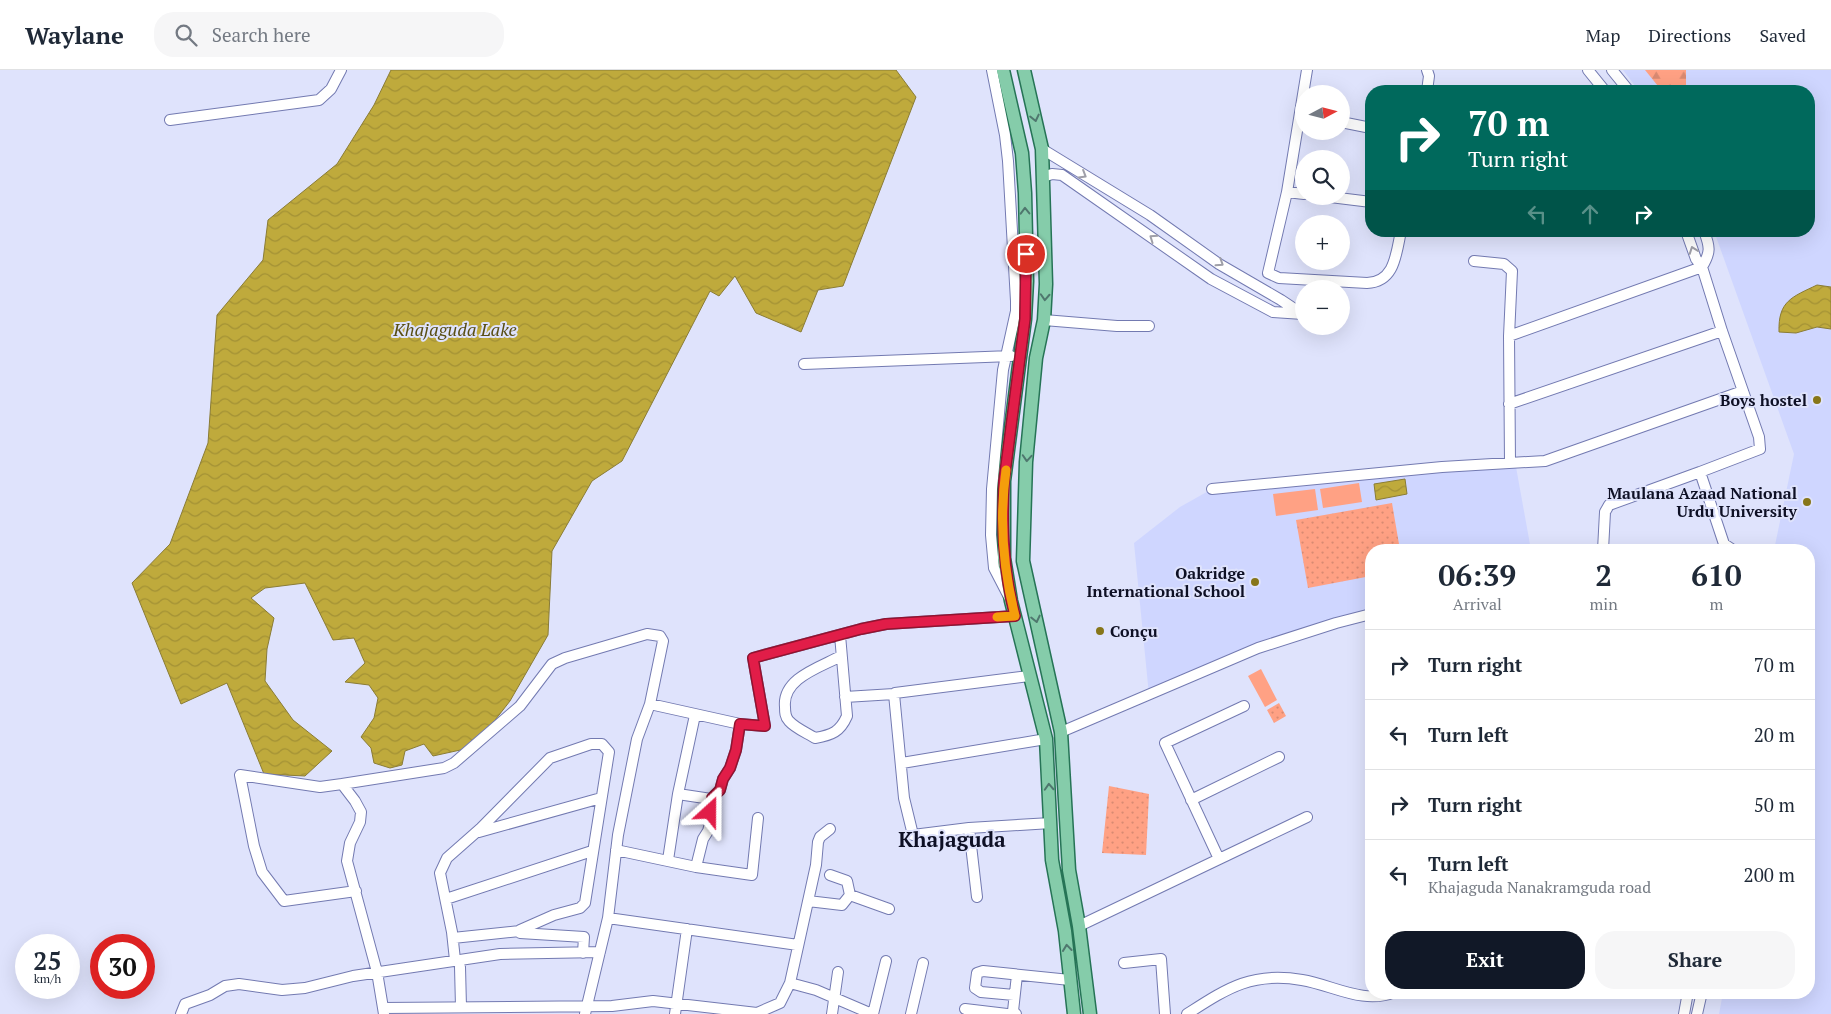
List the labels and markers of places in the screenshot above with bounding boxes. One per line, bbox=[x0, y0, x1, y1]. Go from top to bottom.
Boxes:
pin bbox=[1005, 233, 1047, 275]
place label: Boys hostel bbox=[1720, 389, 1807, 411]
marker: Boys hostel bbox=[1811, 394, 1823, 406]
place label: Maulana Azaad National Urdu University bbox=[1607, 482, 1798, 522]
marker: Maulana Azaad National Urdu University bbox=[1801, 496, 1813, 508]
place label: Oakridge International School bbox=[1086, 562, 1245, 602]
marker: Oakridge International School bbox=[1249, 576, 1261, 588]
place label: Conçu bbox=[1110, 620, 1158, 642]
marker: Conçu bbox=[1094, 625, 1106, 637]

